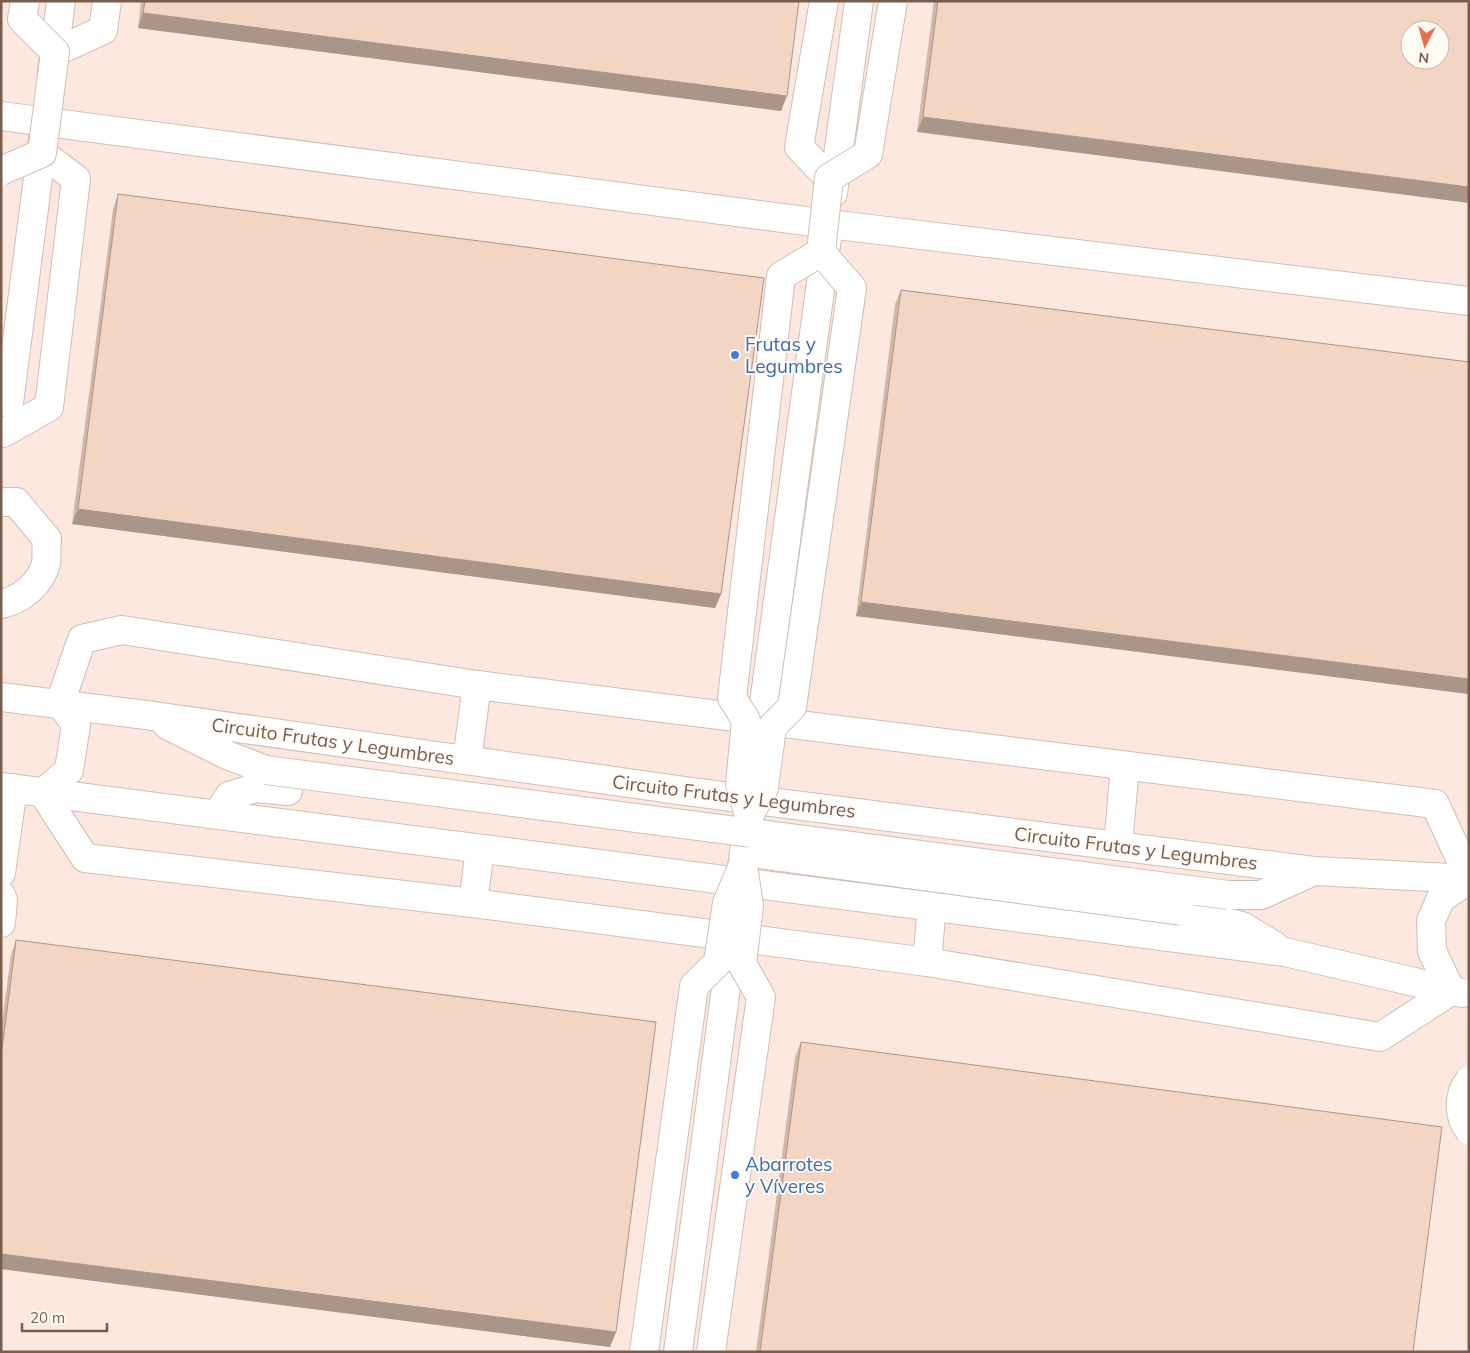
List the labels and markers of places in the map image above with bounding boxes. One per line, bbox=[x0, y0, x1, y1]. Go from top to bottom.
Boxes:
place label: Frutas y Legumbres bbox=[745, 332, 843, 378]
marker: Frutas y Legumbres bbox=[729, 349, 741, 361]
place label: Abarrotes y Víveres bbox=[745, 1152, 833, 1198]
marker: Abarrotes y Víveres bbox=[729, 1169, 741, 1181]

